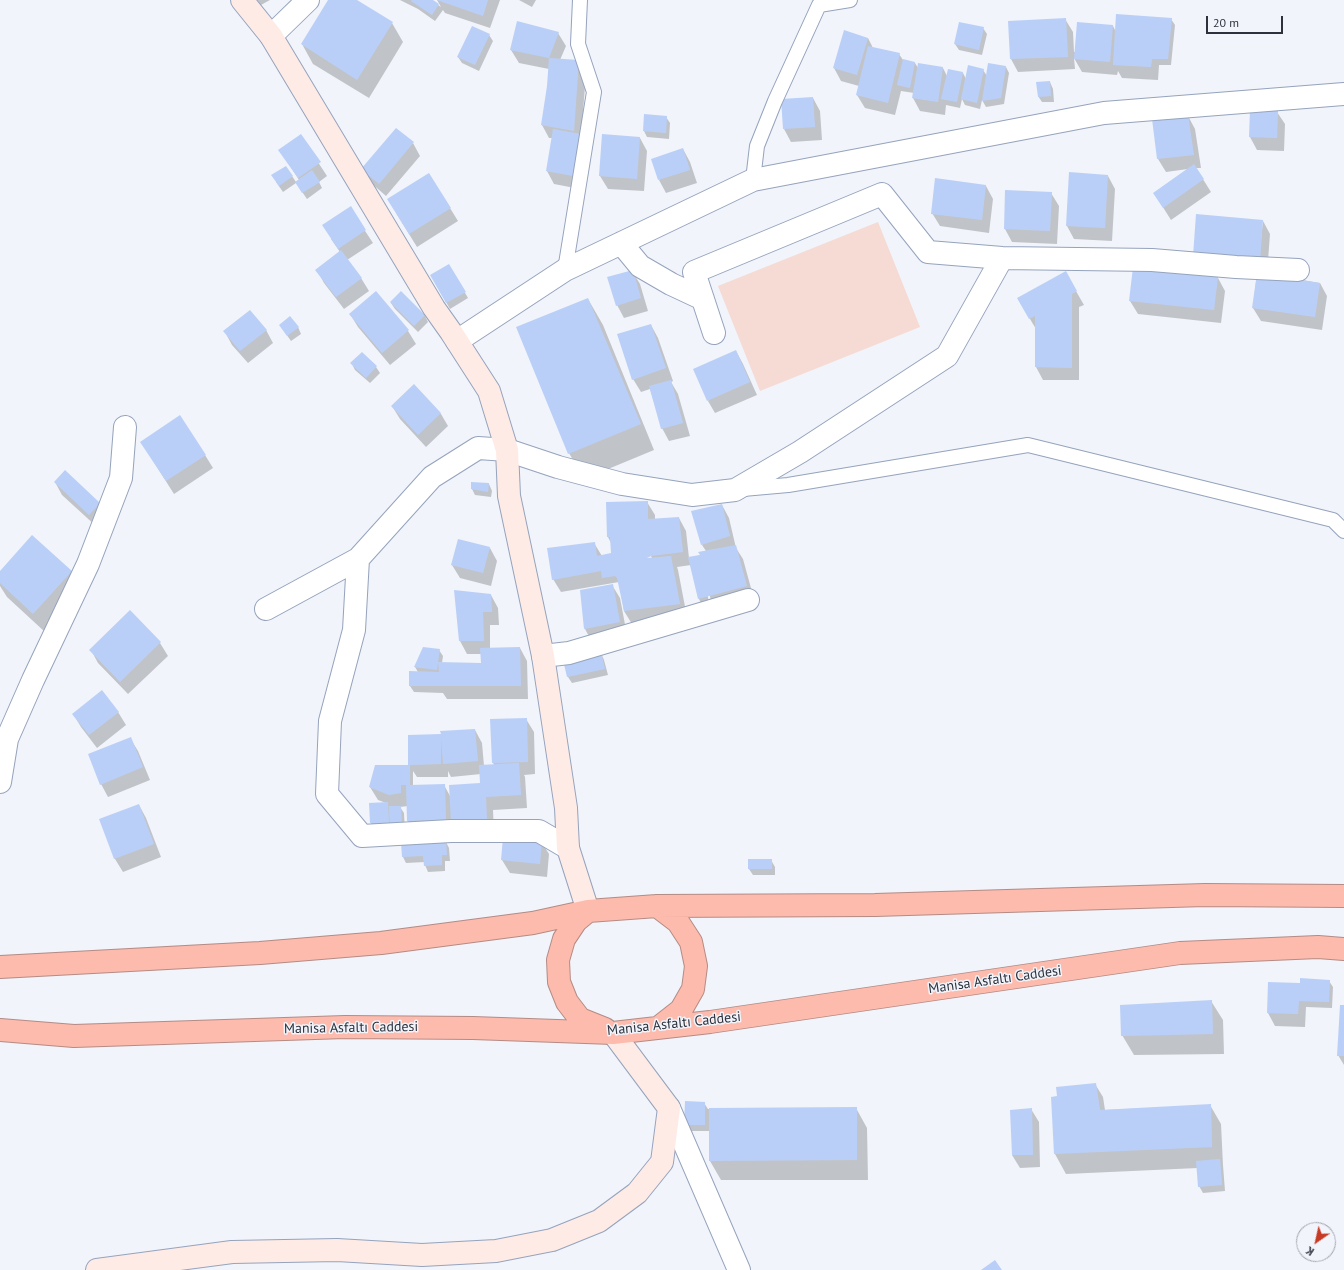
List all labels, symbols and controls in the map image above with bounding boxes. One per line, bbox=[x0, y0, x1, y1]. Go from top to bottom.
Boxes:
scale bar bbox=[1208, 8, 1285, 34]
text: 20 m bbox=[1213, 15, 1239, 30]
street label: Manisa Asfaltı Caddesi bbox=[927, 962, 1063, 998]
street label: Manisa Asfaltı Caddesi bbox=[606, 1009, 742, 1039]
street label: Manisa Asfaltı Caddesi bbox=[284, 1018, 418, 1038]
north arrow bbox=[1296, 1222, 1336, 1262]
text: K bbox=[1303, 1243, 1317, 1259]

